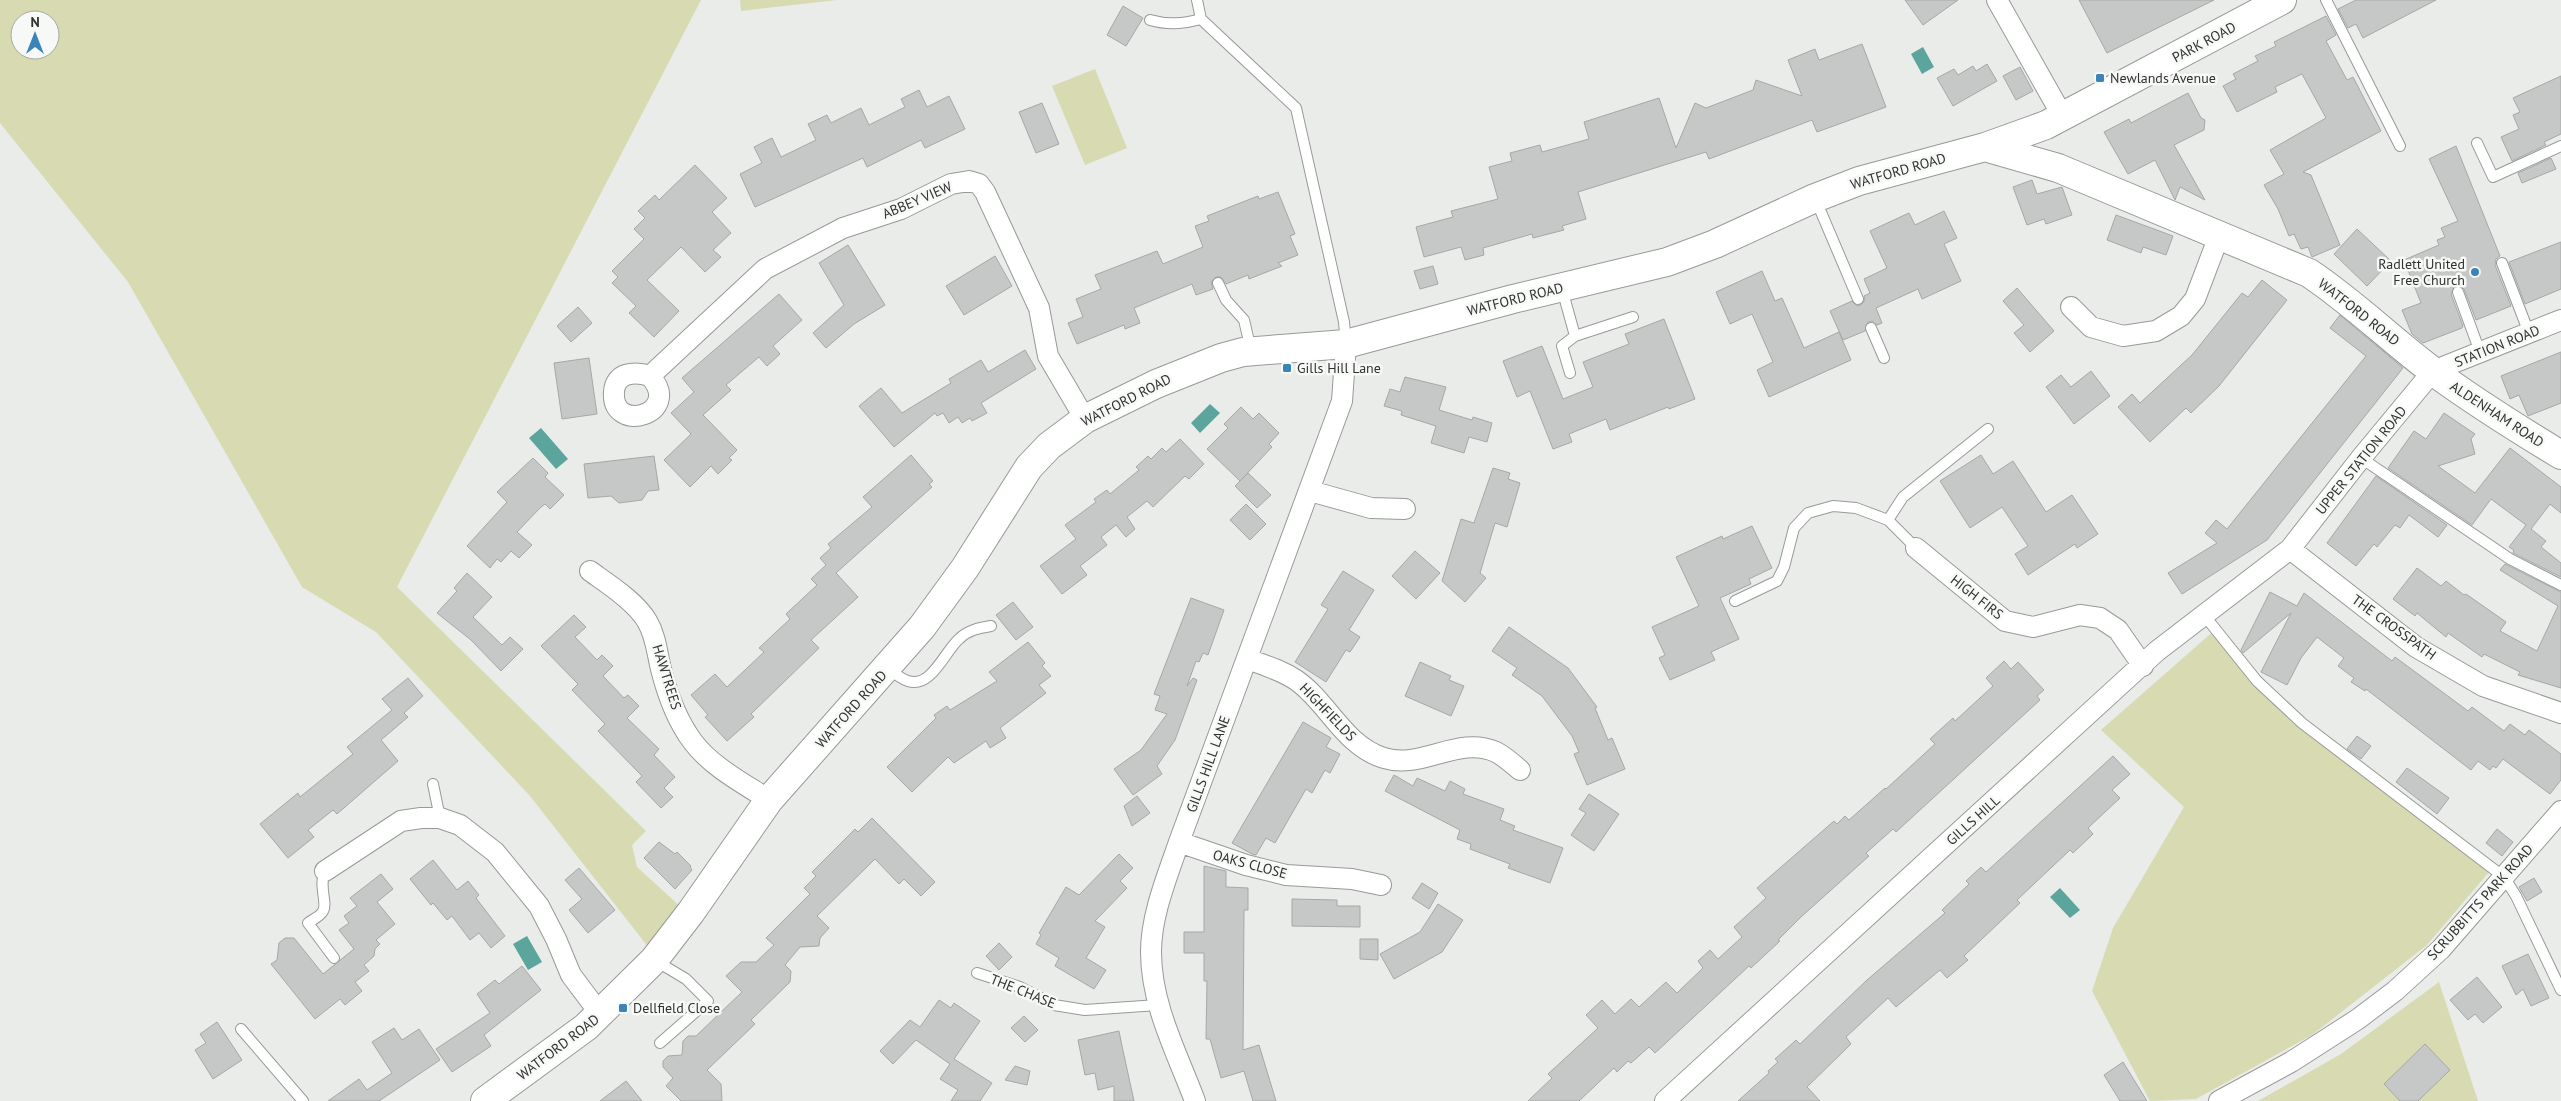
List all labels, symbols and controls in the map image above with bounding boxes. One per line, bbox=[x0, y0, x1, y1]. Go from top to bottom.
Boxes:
north arrow bbox=[10, 10, 60, 60]
text: N bbox=[30, 13, 40, 31]
street label: PARK ROAD bbox=[2169, 18, 2239, 66]
place label: Newlands Avenue bbox=[2110, 69, 2216, 87]
marker: Newlands Avenue bbox=[2094, 72, 2106, 84]
street label: WATFORD ROAD bbox=[1848, 149, 1948, 193]
street label: ABBEY VIEW bbox=[879, 177, 955, 223]
place label: Radlett United Free Church bbox=[2378, 255, 2465, 289]
marker: Radlett United Free Church bbox=[2469, 266, 2481, 278]
street label: WATFORD ROAD bbox=[2315, 275, 2403, 349]
street label: WATFORD ROAD bbox=[1465, 278, 1565, 320]
street label: STATION ROAD bbox=[2452, 321, 2542, 371]
place label: Gills Hill Lane bbox=[1297, 359, 1381, 377]
marker: Gills Hill Lane bbox=[1281, 362, 1293, 374]
street label: WATFORD ROAD bbox=[1078, 370, 1174, 430]
street label: ALDENHAM ROAD bbox=[2447, 377, 2547, 451]
street label: UPPER STATION ROAD bbox=[2312, 402, 2410, 518]
street label: HIGH FIRS bbox=[1947, 571, 2007, 623]
street label: THE CROSSPATH bbox=[2348, 590, 2440, 664]
street label: HAWTREES bbox=[649, 642, 685, 712]
street label: WATFORD ROAD bbox=[811, 666, 891, 752]
street label: HIGHFIELDS bbox=[1296, 679, 1360, 745]
street label: GILLS HILL LANE bbox=[1182, 713, 1234, 815]
street label: GILLS HILL bbox=[1942, 791, 2004, 849]
street label: SCRUBBITTS PARK ROAD bbox=[2423, 840, 2537, 964]
street label: OAKS CLOSE bbox=[1211, 845, 1289, 883]
street label: THE CHASE bbox=[988, 970, 1058, 1012]
place label: Dellfield Close bbox=[633, 999, 720, 1017]
marker: Dellfield Close bbox=[617, 1002, 629, 1014]
street label: WATFORD ROAD bbox=[513, 1010, 603, 1084]

